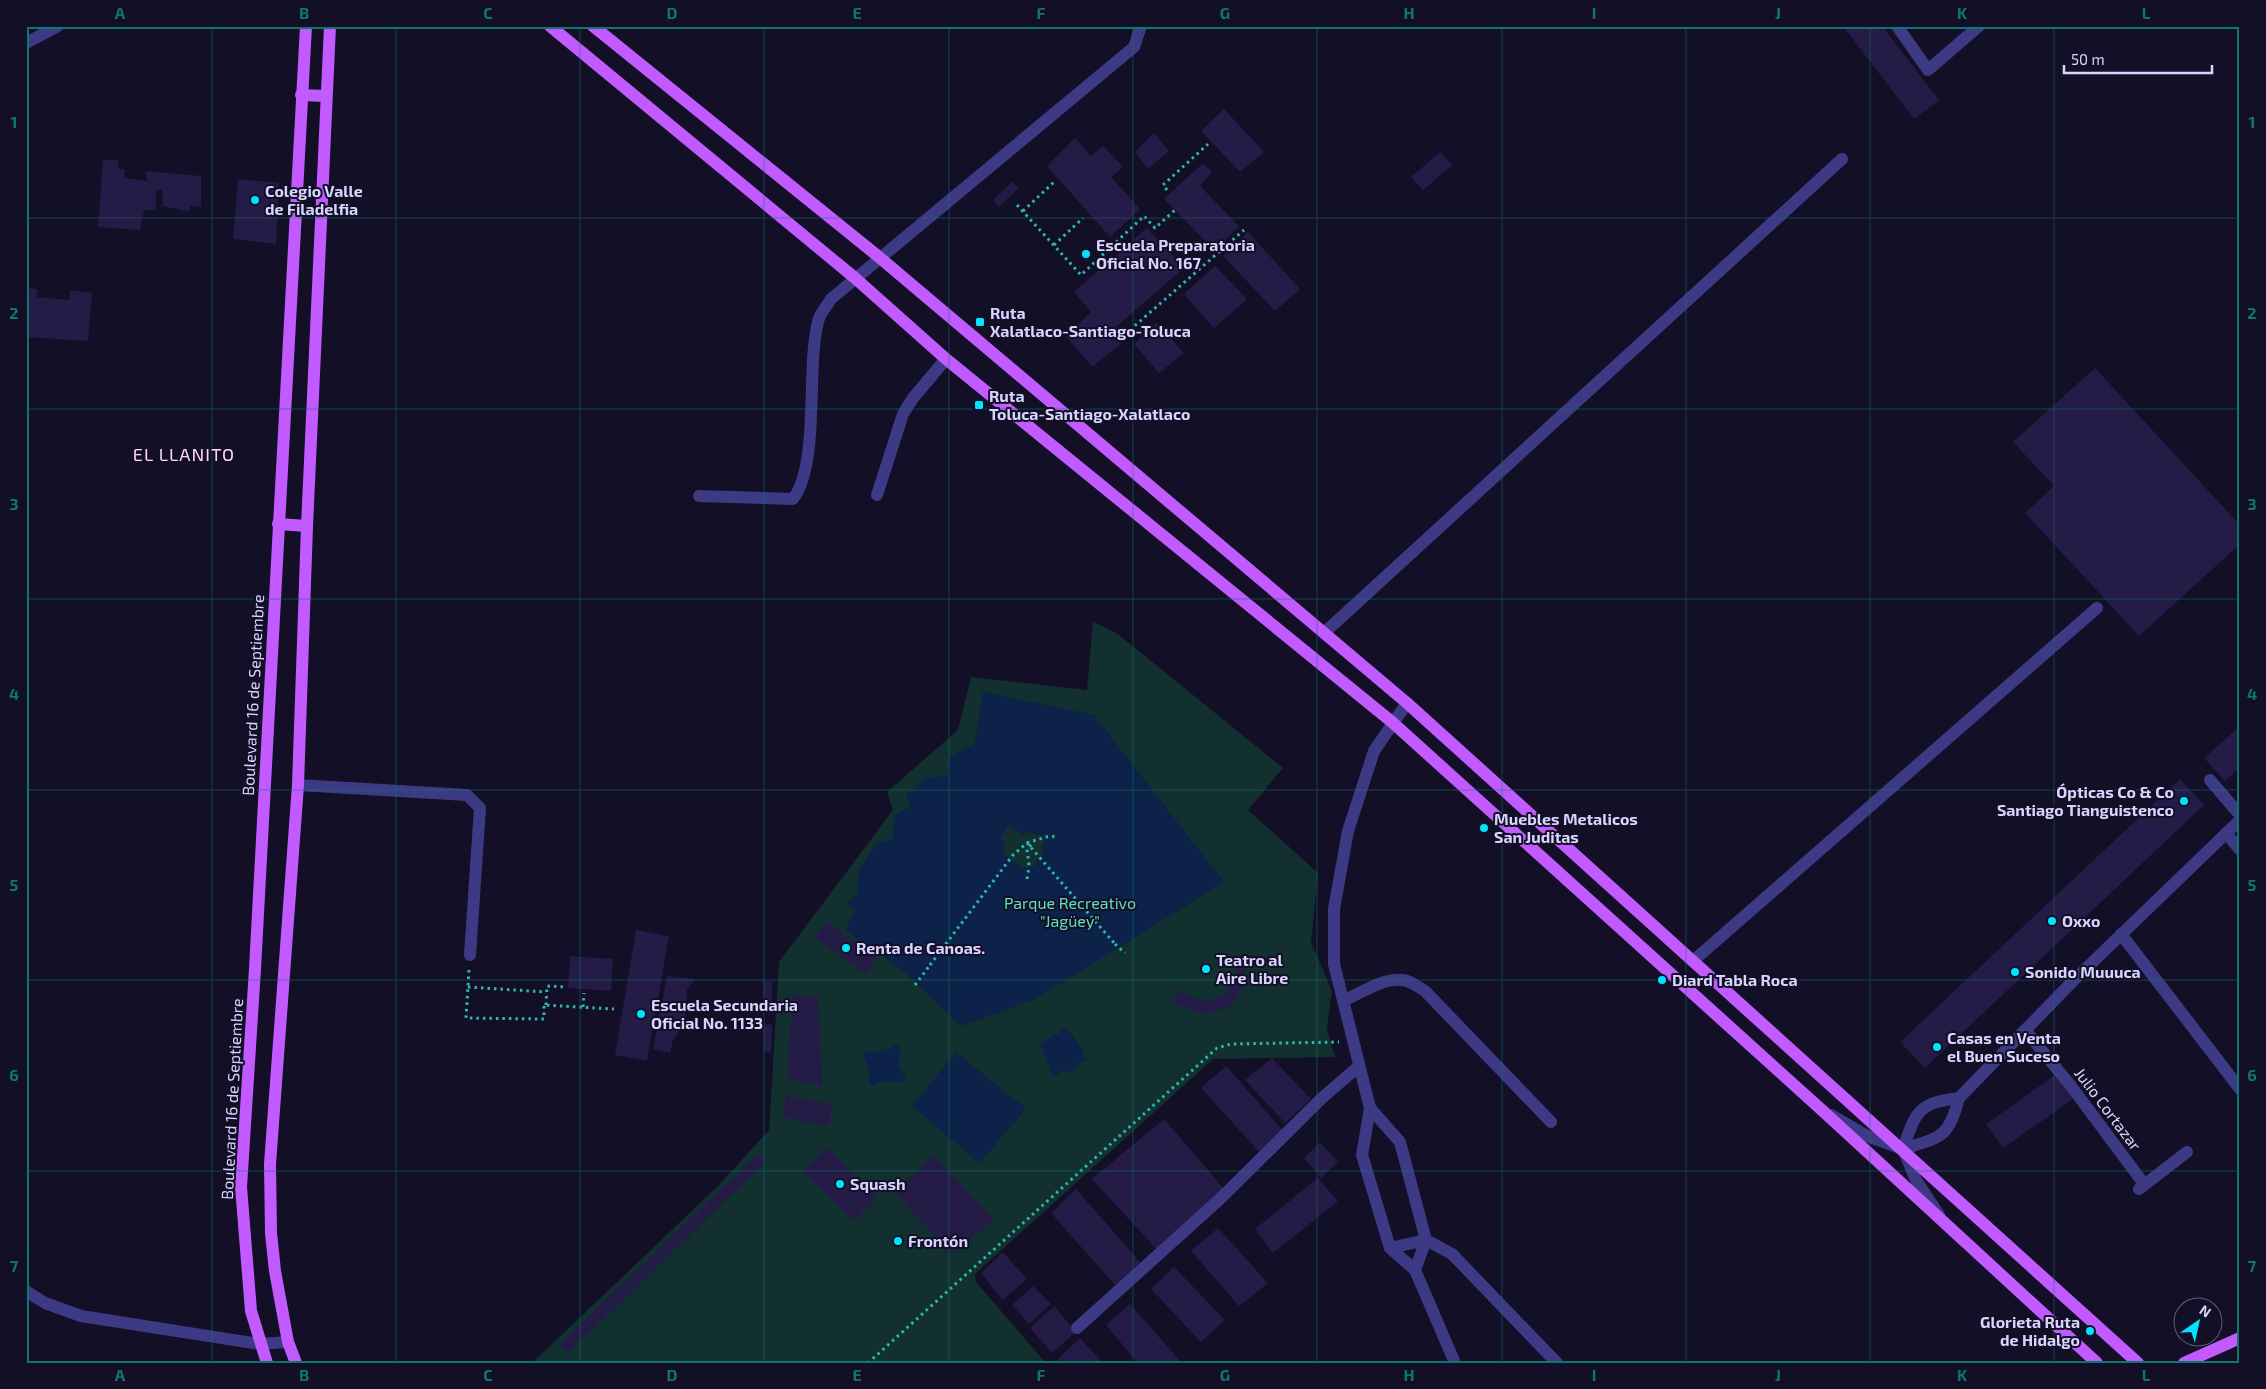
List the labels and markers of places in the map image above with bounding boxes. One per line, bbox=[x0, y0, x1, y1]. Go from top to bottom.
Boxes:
place label: Colegio Valle de Filadelfia bbox=[265, 181, 363, 218]
marker: Colegio Valle de Filadelfia bbox=[249, 194, 261, 206]
place label: Escuela Preparatoria Oficial No. 167 bbox=[1096, 235, 1255, 272]
marker: Escuela Preparatoria Oficial No. 167 bbox=[1080, 248, 1092, 260]
place label: Ruta Xalatlaco-Santiago-Toluca bbox=[990, 303, 1191, 340]
marker: Ruta Xalatlaco-Santiago-Toluca bbox=[974, 316, 986, 328]
place label: Ruta Toluca-Santiago-Xalatlaco bbox=[989, 386, 1190, 423]
marker: Ruta Toluca-Santiago-Xalatlaco bbox=[973, 399, 985, 411]
place label: Ópticas Co & Co Santiago Tianguistenco bbox=[1997, 782, 2174, 819]
marker: Ópticas Co & Co Santiago Tianguistenco bbox=[2178, 795, 2190, 807]
place label: Muebles Metalicos San Juditas bbox=[1494, 809, 1638, 846]
marker: Muebles Metalicos San Juditas bbox=[1478, 822, 1490, 834]
place label: Oxxo bbox=[2062, 911, 2100, 930]
marker: Oxxo bbox=[2046, 915, 2058, 927]
place label: Renta de Canoas. bbox=[856, 938, 985, 957]
marker: Renta de Canoas. bbox=[840, 942, 852, 954]
place label: Teatro al Aire Libre bbox=[1216, 950, 1288, 987]
place label: Sonido Muuuca bbox=[2025, 962, 2141, 981]
marker: Teatro al Aire Libre bbox=[1200, 963, 1212, 975]
marker: Sonido Muuuca bbox=[2009, 966, 2021, 978]
place label: Diard Tabla Roca bbox=[1672, 970, 1798, 989]
marker: Diard Tabla Roca bbox=[1656, 974, 1668, 986]
place label: Escuela Secundaria Oficial No. 1133 bbox=[651, 995, 798, 1032]
marker: Escuela Secundaria Oficial No. 1133 bbox=[635, 1008, 647, 1020]
place label: Casas en Venta el Buen Suceso bbox=[1947, 1028, 2061, 1065]
marker: Casas en Venta el Buen Suceso bbox=[1931, 1041, 1943, 1053]
place label: Squash bbox=[850, 1174, 906, 1193]
marker: Squash bbox=[834, 1178, 846, 1190]
place label: Frontón bbox=[908, 1231, 968, 1250]
marker: Frontón bbox=[892, 1235, 904, 1247]
place label: Glorieta Ruta de Hidalgo bbox=[1980, 1312, 2080, 1349]
marker: Glorieta Ruta de Hidalgo bbox=[2084, 1325, 2096, 1337]

